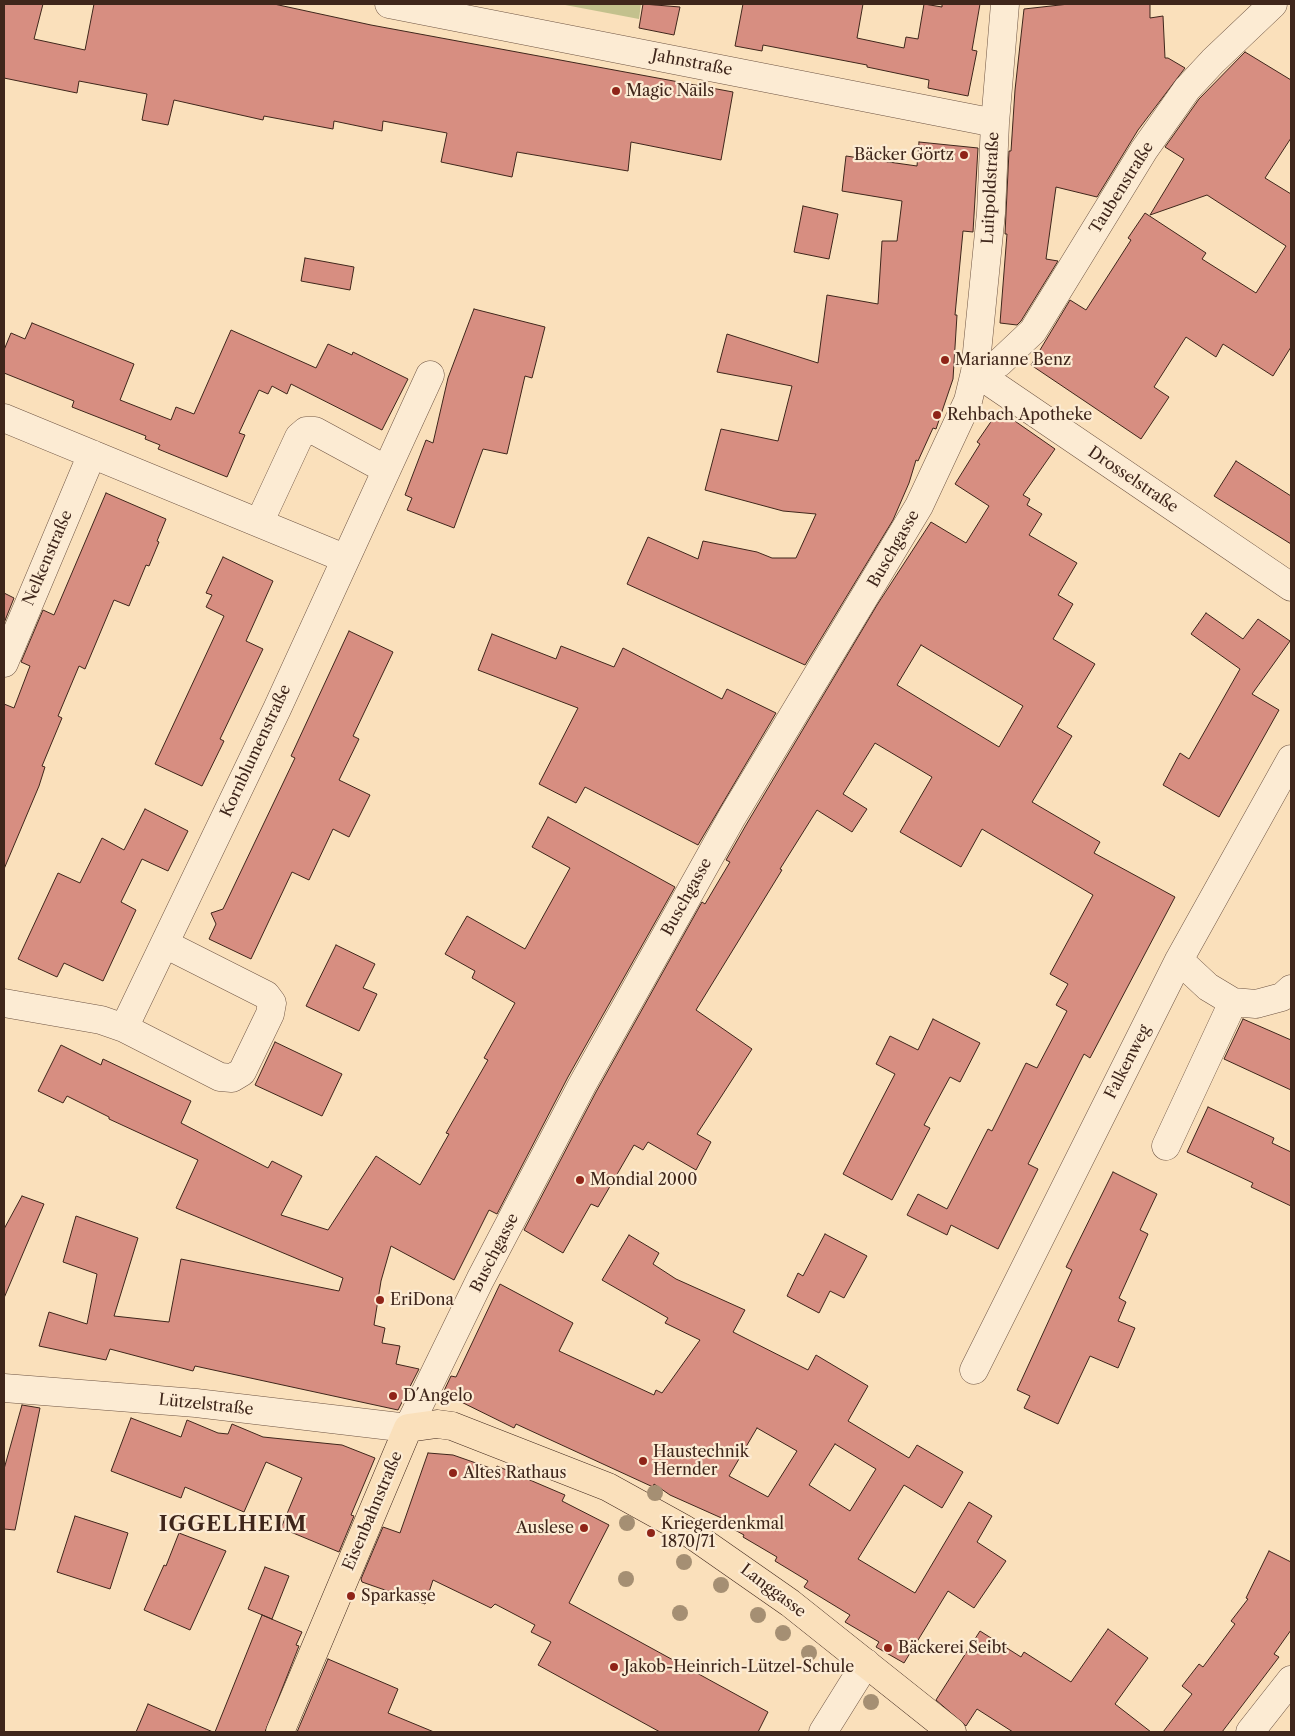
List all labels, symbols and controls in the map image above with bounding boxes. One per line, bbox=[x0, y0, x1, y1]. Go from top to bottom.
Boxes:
street label: Jahnstraße bbox=[650, 46, 734, 80]
place label: Magic Nails bbox=[626, 81, 714, 101]
marker: Magic Nails bbox=[610, 85, 622, 97]
street label: Luitpoldstraße bbox=[978, 131, 1004, 245]
street label: Taubenstraße bbox=[1086, 138, 1158, 238]
place label: Bäcker Görtz bbox=[854, 145, 954, 165]
marker: Bäcker Görtz bbox=[958, 149, 970, 161]
place label: Marianne Benz bbox=[955, 350, 1071, 370]
marker: Marianne Benz bbox=[939, 354, 951, 366]
place label: Rehbach Apotheke bbox=[947, 405, 1092, 425]
marker: Rehbach Apotheke bbox=[931, 409, 943, 421]
street label: Drosselstraße bbox=[1084, 443, 1182, 517]
street label: Nelkenstraße bbox=[19, 507, 77, 609]
street label: Buschgasse bbox=[864, 507, 924, 591]
street label: Kornblumenstraße bbox=[217, 682, 295, 820]
street label: Buschgasse bbox=[658, 855, 716, 939]
street label: Falkenweg bbox=[1101, 1022, 1155, 1102]
place label: Mondial 2000 bbox=[590, 1170, 697, 1190]
marker: Mondial 2000 bbox=[574, 1174, 586, 1186]
street label: Buschgasse bbox=[467, 1210, 523, 1296]
place label: EriDona bbox=[390, 1290, 454, 1310]
marker: EriDona bbox=[374, 1294, 386, 1306]
place label: D´Angelo bbox=[403, 1386, 472, 1406]
street label: Lützelstraße bbox=[158, 1390, 254, 1420]
marker: D´Angelo bbox=[387, 1390, 399, 1402]
place label: Haustechnik Hernder bbox=[653, 1442, 749, 1480]
street label: Eisenbahnstraße bbox=[339, 1448, 407, 1574]
marker: Haustechnik Hernder bbox=[637, 1455, 649, 1467]
place label: Altes Rathaus bbox=[463, 1463, 567, 1483]
marker: Altes Rathaus bbox=[447, 1467, 459, 1479]
district label: IGGELHEIM bbox=[158, 1512, 308, 1538]
place label: Kriegerdenkmal 1870/71 bbox=[661, 1514, 784, 1552]
place label: Auslese bbox=[516, 1518, 574, 1538]
marker: Auslese bbox=[578, 1522, 590, 1534]
marker: Kriegerdenkmal 1870/71 bbox=[645, 1527, 657, 1539]
street label: Langgasse bbox=[736, 1560, 810, 1622]
place label: Sparkasse bbox=[361, 1586, 436, 1606]
marker: Sparkasse bbox=[345, 1590, 357, 1602]
place label: Bäckerei Seibt bbox=[898, 1638, 1007, 1658]
marker: Bäckerei Seibt bbox=[882, 1642, 894, 1654]
place label: Jakob-Heinrich-Lützel-Schule bbox=[624, 1657, 854, 1677]
marker: Jakob-Heinrich-Lützel-Schule bbox=[608, 1661, 620, 1673]

